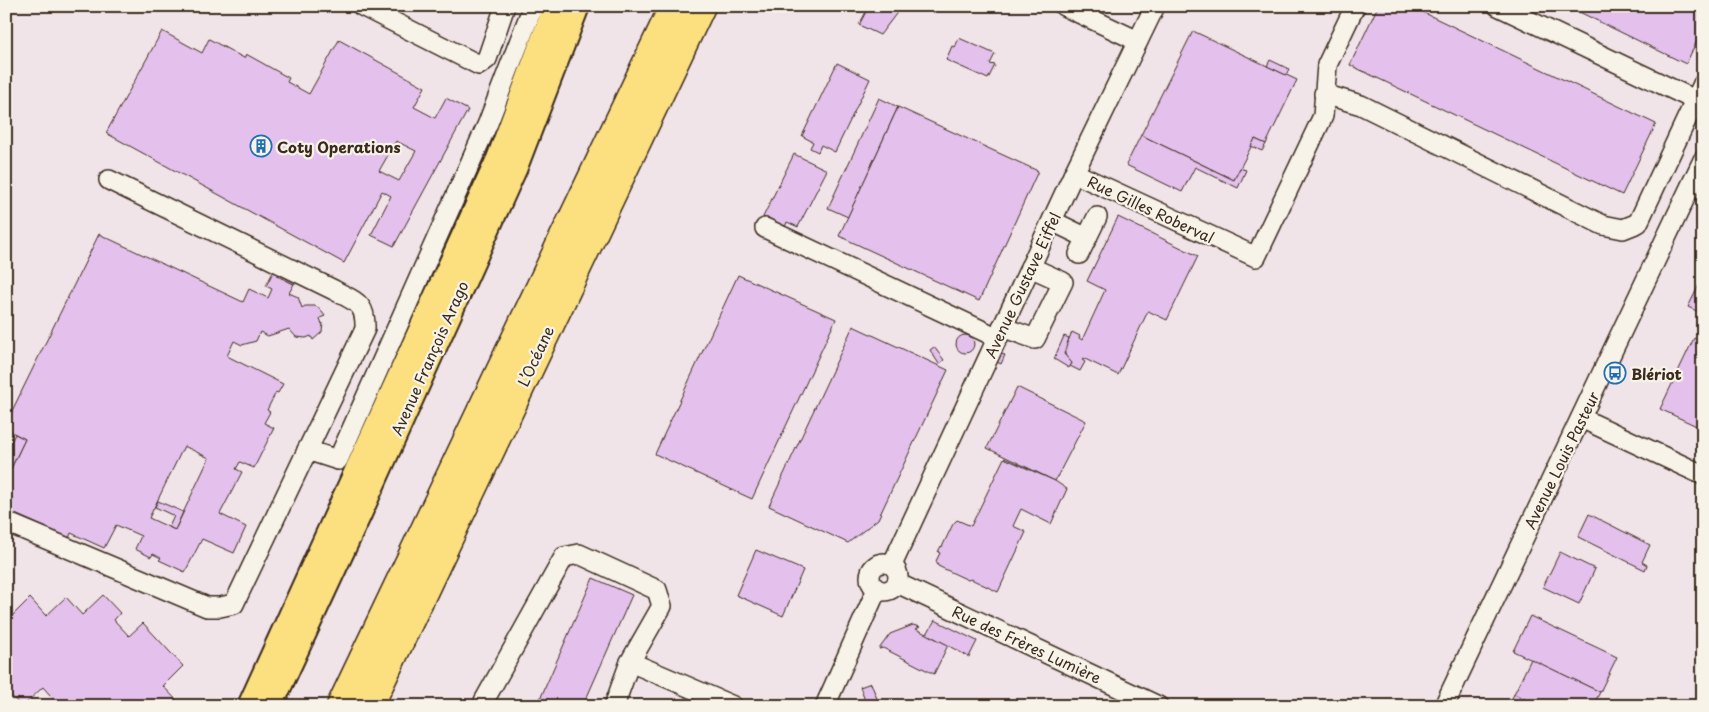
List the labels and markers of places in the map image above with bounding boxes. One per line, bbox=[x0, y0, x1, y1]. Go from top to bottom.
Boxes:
building icon: Coty Operations bbox=[249, 134, 273, 158]
place label: Coty Operations bbox=[277, 135, 401, 158]
bus stop icon: Blériot bbox=[1603, 361, 1627, 385]
place label: Blériot bbox=[1631, 362, 1682, 385]

